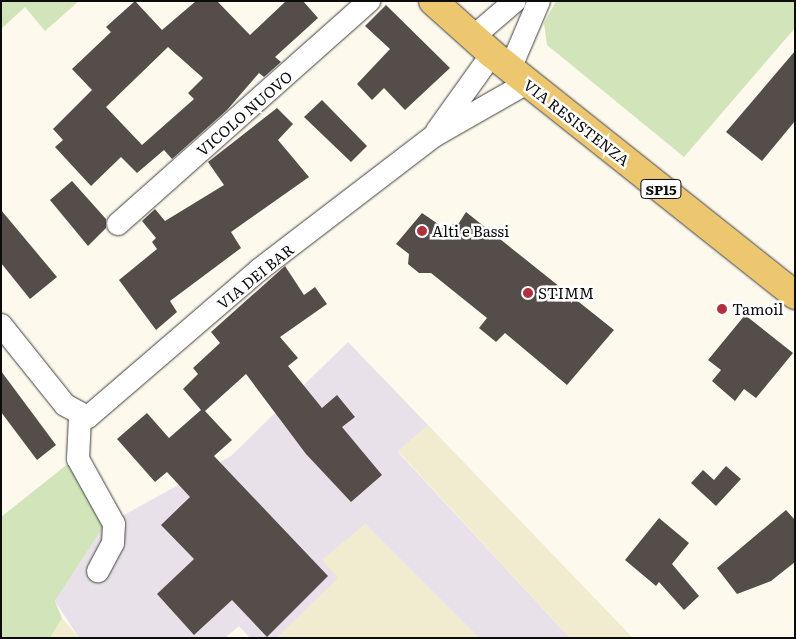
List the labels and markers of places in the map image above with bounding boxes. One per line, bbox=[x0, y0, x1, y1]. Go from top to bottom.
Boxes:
place label: Alti e Bassi bbox=[432, 222, 509, 240]
marker: Alti e Bassi bbox=[416, 225, 428, 237]
place label: STIMM bbox=[538, 284, 594, 302]
marker: STIMM bbox=[522, 287, 534, 299]
place label: Tamoil bbox=[732, 300, 783, 318]
marker: Tamoil bbox=[716, 303, 728, 315]

